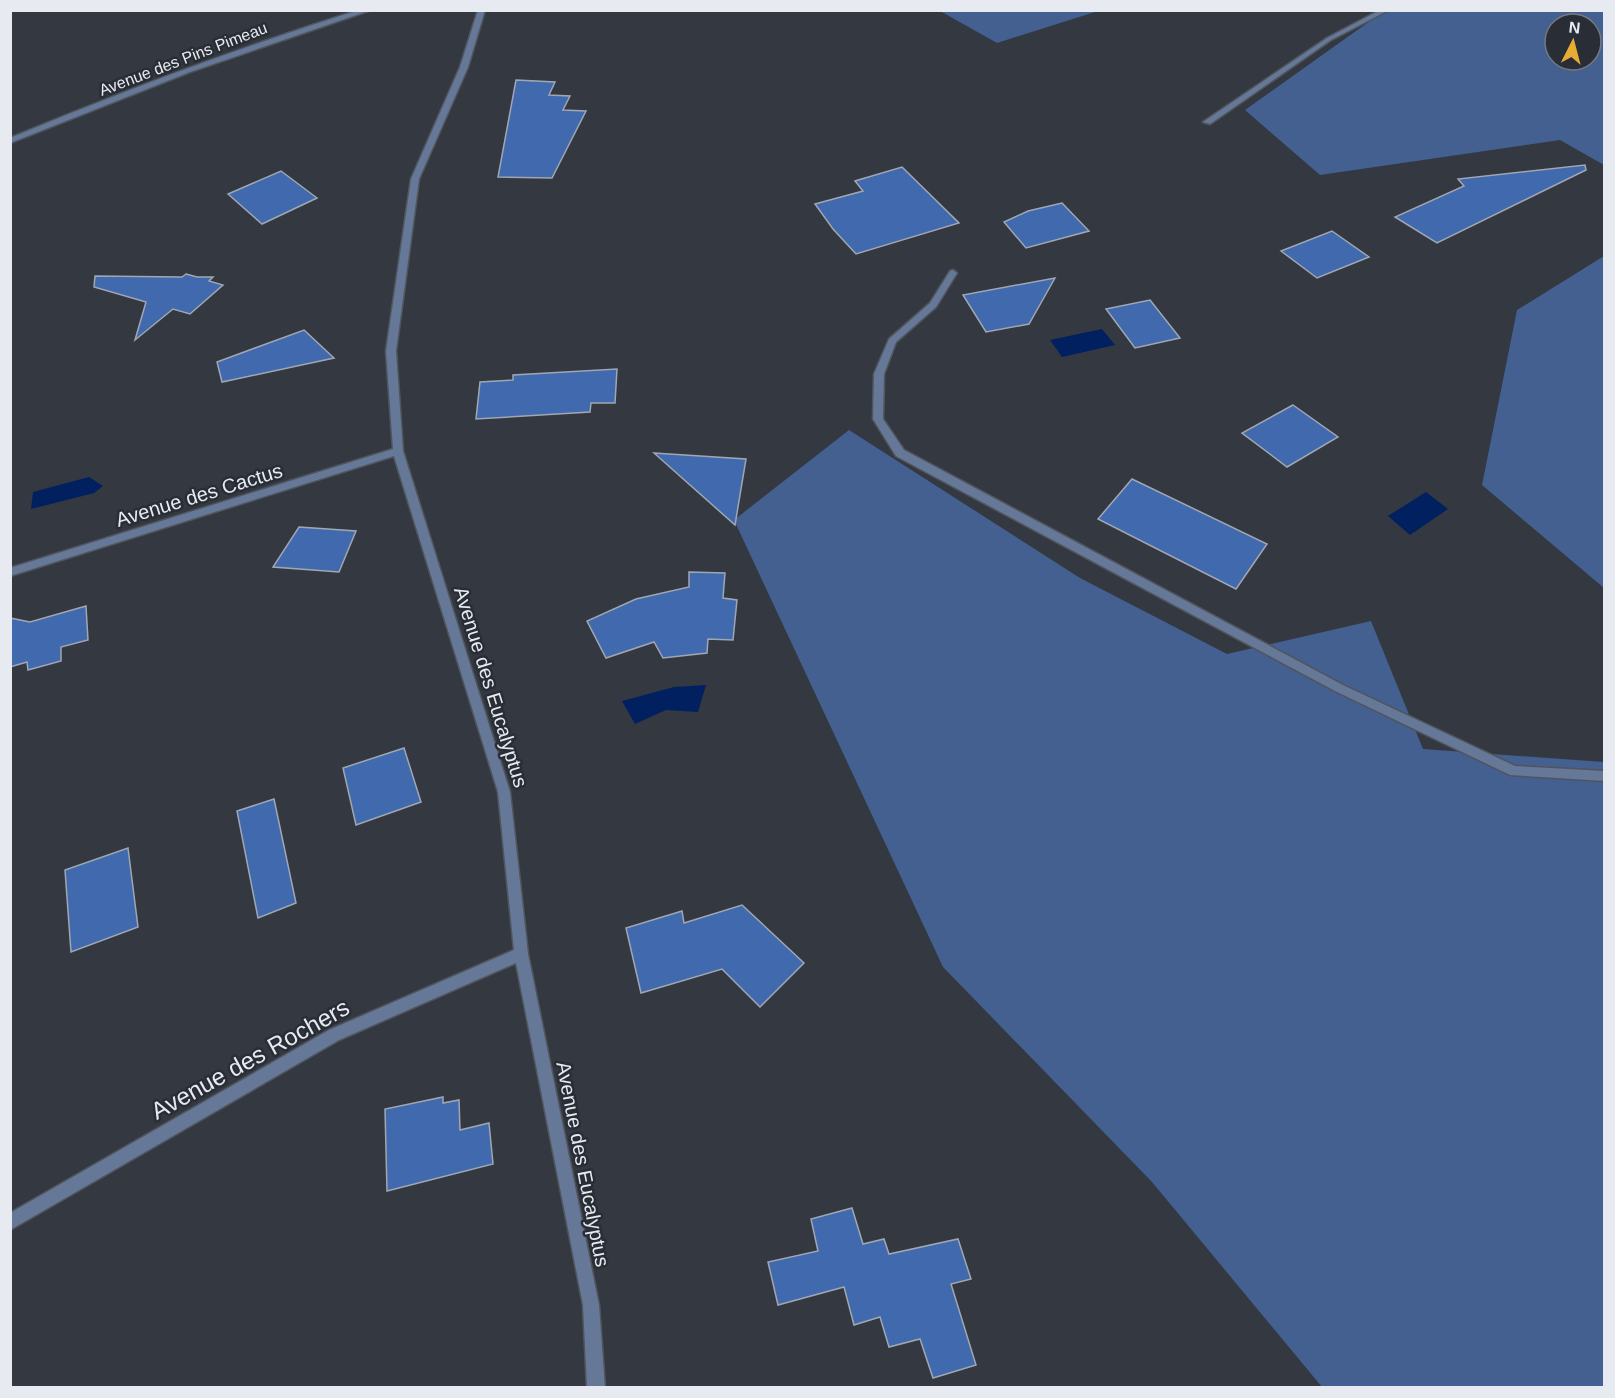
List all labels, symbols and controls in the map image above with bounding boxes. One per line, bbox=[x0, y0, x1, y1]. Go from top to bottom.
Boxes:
north arrow bbox=[1543, 12, 1603, 72]
street label: Avenue des Pins Pimeau bbox=[97, 19, 269, 99]
text: N bbox=[1568, 19, 1581, 37]
street label: Avenue des Cactus bbox=[113, 459, 285, 531]
street label: Avenue des Eucalyptus bbox=[450, 584, 532, 790]
street label: Avenue des Rochers bbox=[146, 993, 354, 1125]
street label: Avenue des Eucalyptus bbox=[552, 1059, 614, 1269]

